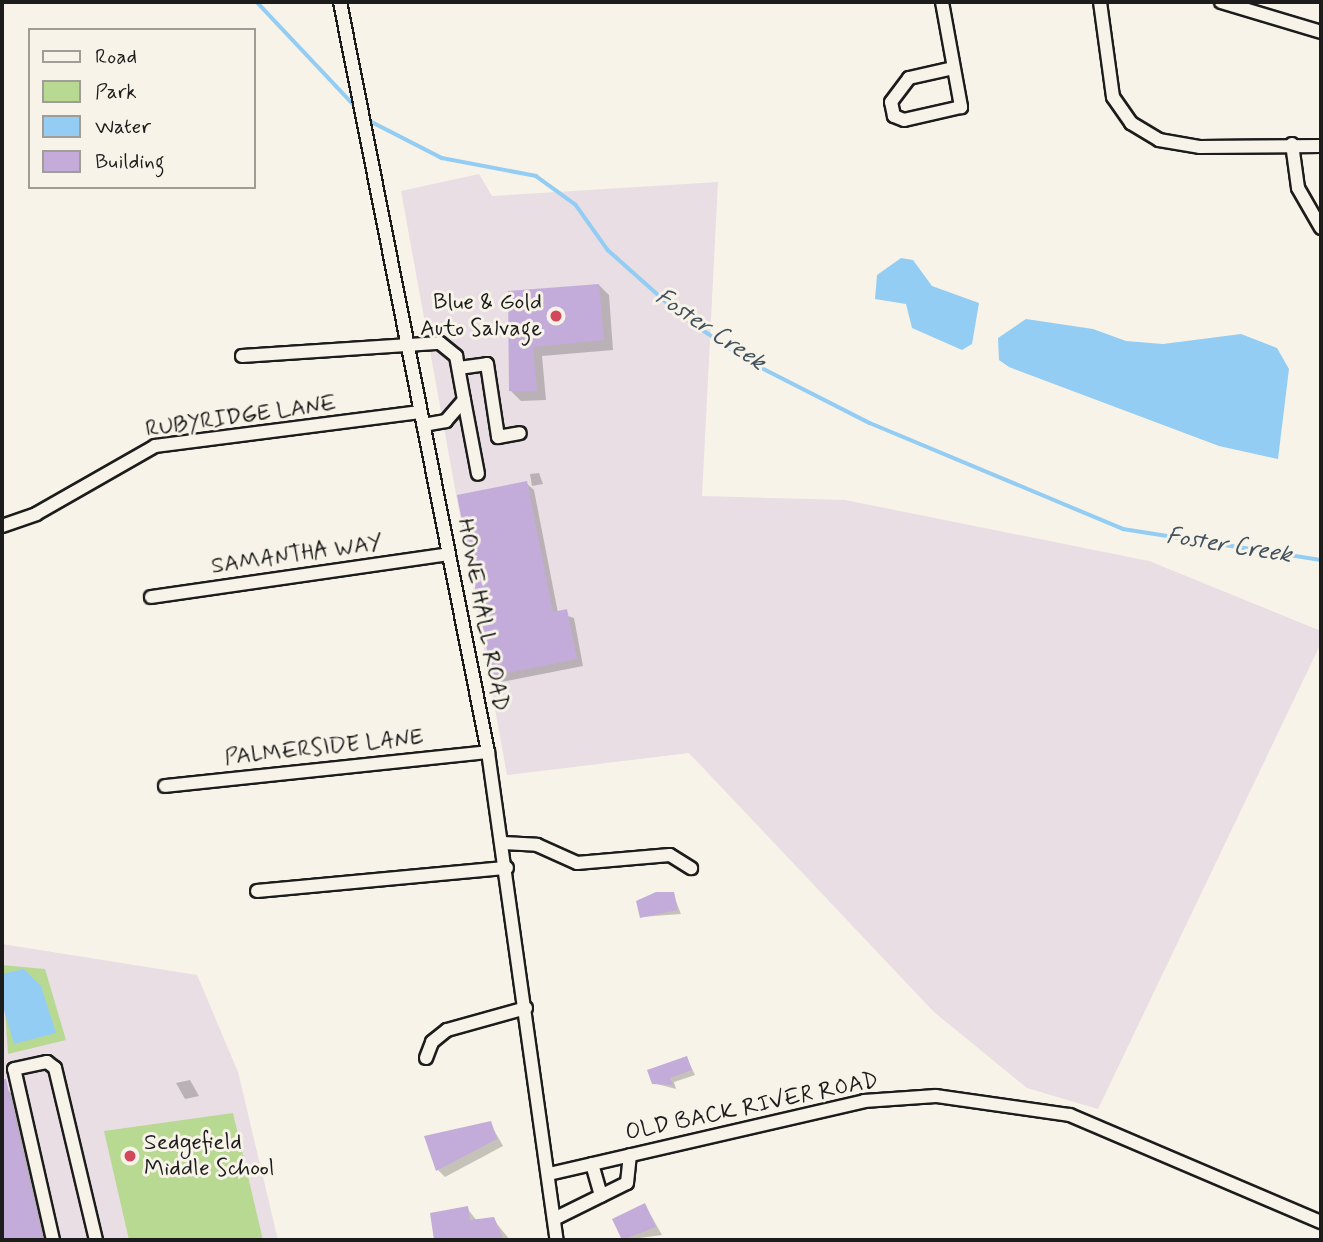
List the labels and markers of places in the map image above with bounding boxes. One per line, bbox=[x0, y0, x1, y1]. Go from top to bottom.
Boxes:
place label: Blue & Gold Auto Salvage bbox=[420, 289, 542, 343]
marker: Blue & Gold Auto Salvage bbox=[548, 308, 564, 324]
place label: Sedgefield Middle School bbox=[144, 1129, 275, 1183]
marker: Sedgefield Middle School bbox=[122, 1148, 138, 1164]

